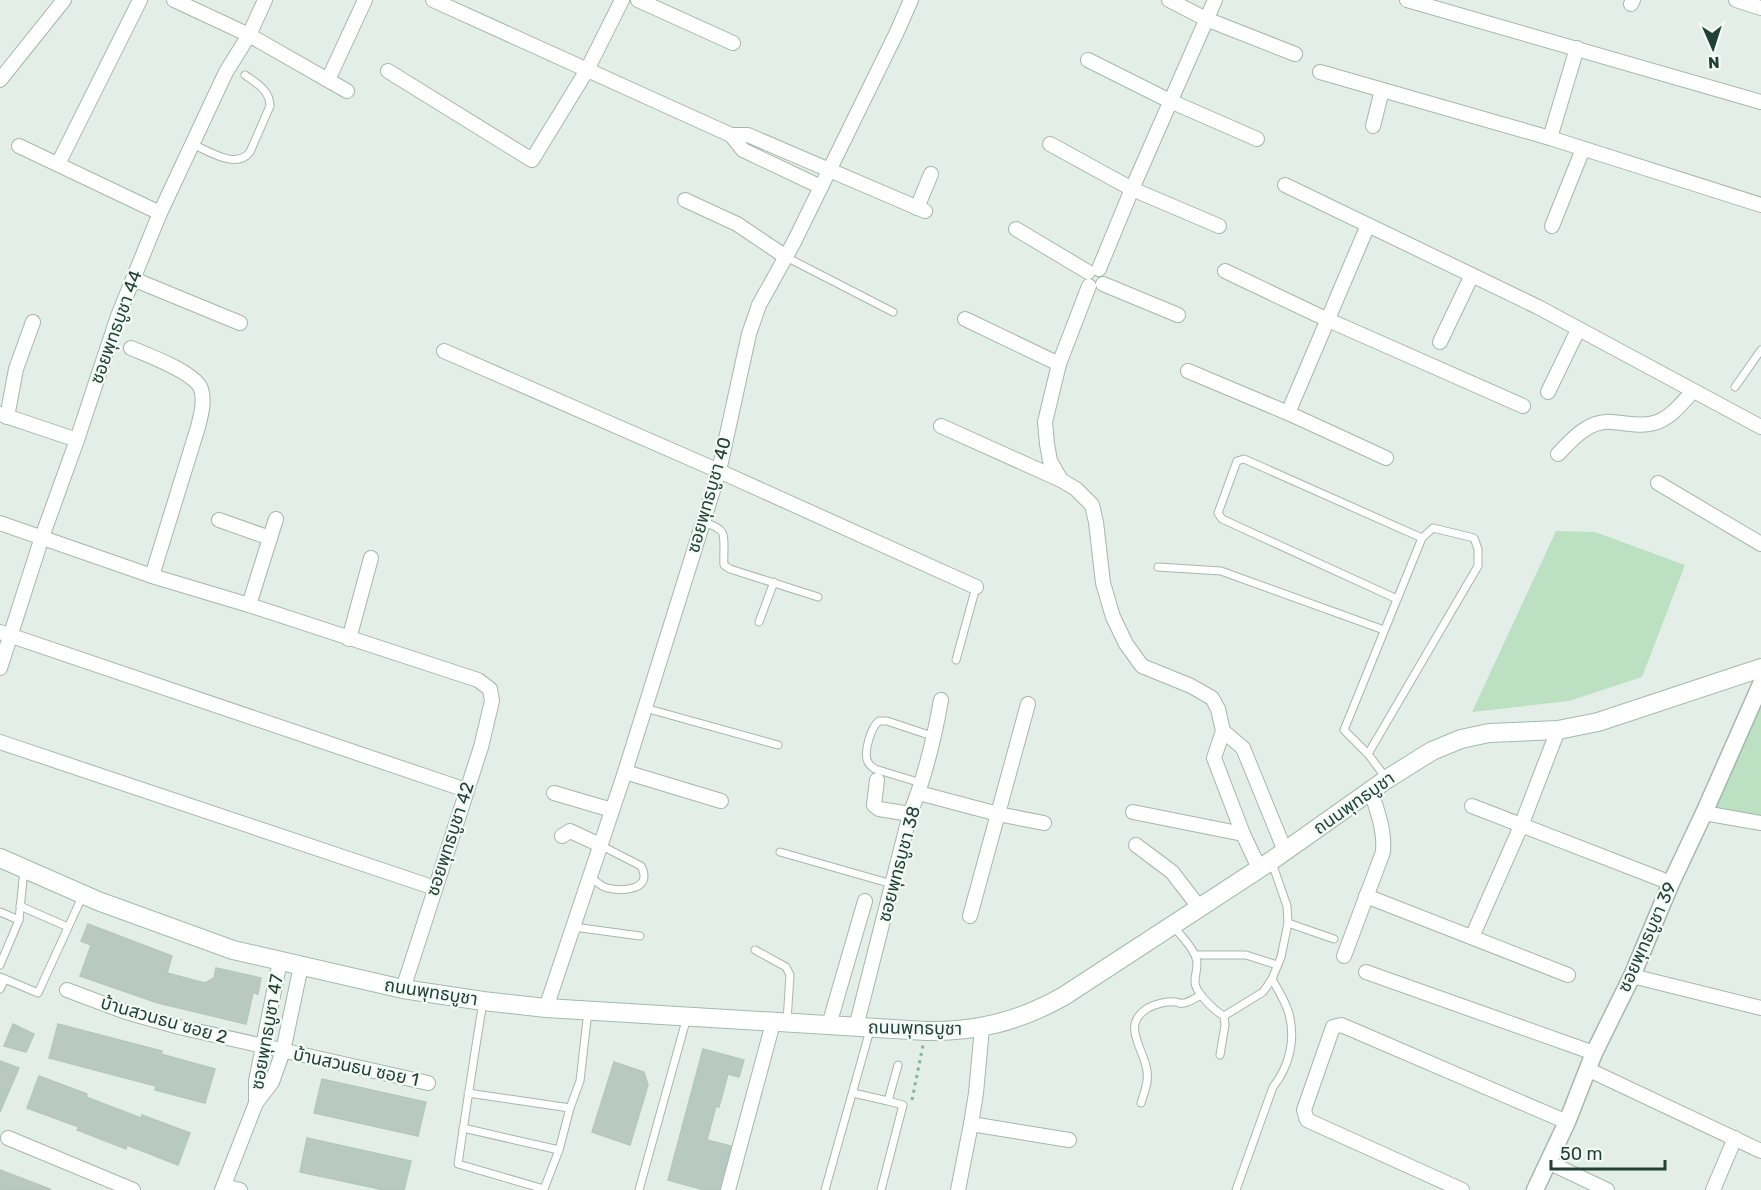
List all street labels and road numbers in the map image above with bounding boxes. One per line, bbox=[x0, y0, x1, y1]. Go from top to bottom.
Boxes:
street label: ซอยพุทธบูชา 44 bbox=[85, 267, 148, 387]
street label: ซอยพุทธบูชา 40 bbox=[682, 435, 737, 556]
street label: ถนนพุทธบูชา bbox=[1309, 767, 1399, 840]
street label: ซอยพุทธบูชา 42 bbox=[421, 779, 480, 899]
street label: ซอยพุทธบูชา 38 bbox=[873, 804, 926, 925]
street label: ซอยพุทธบูชา 39 bbox=[1613, 878, 1682, 996]
street label: ซอยพุทธบูชา 47 bbox=[246, 973, 289, 1092]
street label: ถนนพุทธบูชา bbox=[383, 974, 479, 1011]
street label: บ้านสวนธน ซอย 2 bbox=[98, 991, 230, 1049]
street label: ถนนพุทธบูชา bbox=[868, 1016, 962, 1041]
street label: บ้านสวนธน ซอย 1 bbox=[291, 1043, 421, 1091]

